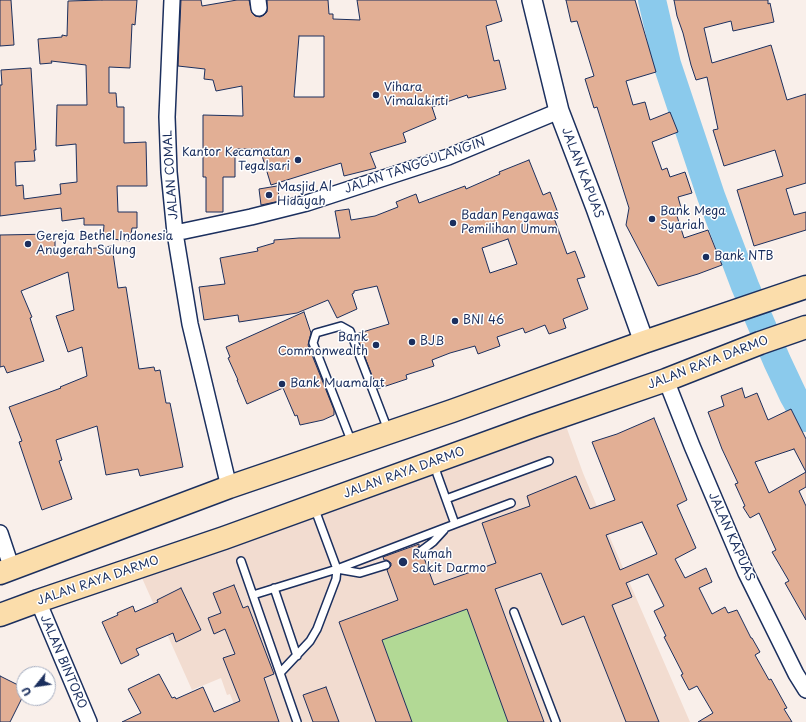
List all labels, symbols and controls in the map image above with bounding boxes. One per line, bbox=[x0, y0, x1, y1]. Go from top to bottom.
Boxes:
place label: Vihara Vimalakirti bbox=[384, 81, 448, 109]
marker: Vihara Vimalakirti bbox=[371, 90, 381, 100]
street label: JALAN KAPUAS bbox=[558, 126, 606, 220]
street label: JALAN COMAL bbox=[161, 130, 181, 220]
street label: JALAN TANGGULANGIN bbox=[343, 135, 487, 197]
place label: Kantor Kecamatan Tegalsari bbox=[182, 146, 290, 174]
marker: Kantor Kecamatan Tegalsari bbox=[293, 155, 303, 165]
place label: Masjid Al Hidayah bbox=[277, 181, 332, 209]
marker: Masjid Al Hidayah bbox=[264, 190, 274, 200]
place label: Bank Mega Syariah bbox=[660, 205, 726, 233]
place label: Badan Pengawas Pemilihan Umum bbox=[461, 209, 559, 237]
marker: Bank Mega Syariah bbox=[647, 214, 657, 224]
marker: Badan Pengawas Pemilihan Umum bbox=[448, 218, 458, 228]
place label: Gereja Bethel Indonesia Anugerah Sulung bbox=[36, 230, 173, 258]
marker: Gereja Bethel Indonesia Anugerah Sulung bbox=[23, 239, 33, 249]
place label: Bank NTB bbox=[714, 250, 773, 264]
marker: Bank NTB bbox=[701, 252, 711, 262]
place label: BNI 46 bbox=[463, 314, 504, 328]
marker: BNI 46 bbox=[450, 316, 460, 326]
place label: Bank Commonwealth bbox=[278, 331, 368, 359]
street label: JALAN RAYA DARMO bbox=[646, 333, 770, 393]
place label: BJB bbox=[420, 335, 444, 349]
marker: BJB bbox=[407, 337, 417, 347]
marker: Bank Commonwealth bbox=[371, 340, 381, 350]
place label: Bank Muamalat bbox=[290, 377, 385, 391]
marker: Bank Muamalat bbox=[277, 379, 287, 389]
street label: JALAN RAYA DARMO bbox=[341, 444, 467, 502]
street label: JALAN KAPUAS bbox=[705, 490, 757, 584]
place label: Rumah Sakit Darmo bbox=[412, 548, 486, 576]
street label: JALAN RAYA DARMO bbox=[35, 553, 161, 609]
marker: Rumah Sakit Darmo bbox=[397, 556, 409, 568]
street label: JALAN BINTORO bbox=[37, 613, 89, 711]
north arrow bbox=[16, 666, 56, 706]
text: U bbox=[17, 684, 35, 700]

